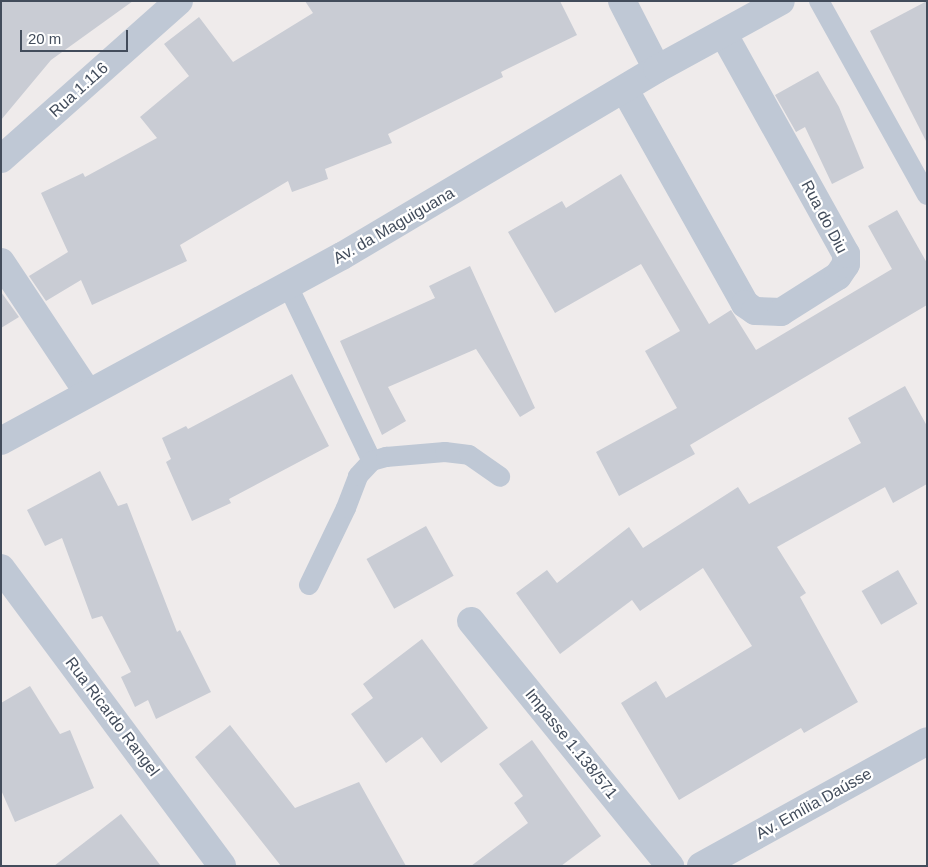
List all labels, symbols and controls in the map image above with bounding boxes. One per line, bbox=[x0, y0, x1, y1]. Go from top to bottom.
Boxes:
scale bar bbox=[22, 20, 130, 52]
text: 20 m bbox=[28, 30, 61, 47]
street label: Rua 1.116 bbox=[46, 59, 112, 121]
street label: Rua do Diu bbox=[797, 177, 851, 257]
street label: Av. da Maguiguana bbox=[330, 184, 458, 268]
street label: Rua Ricardo Rangel bbox=[61, 654, 163, 780]
street label: Impasse 1.138/571 bbox=[521, 685, 621, 803]
street label: Av. Emília Daússe bbox=[753, 764, 875, 844]

